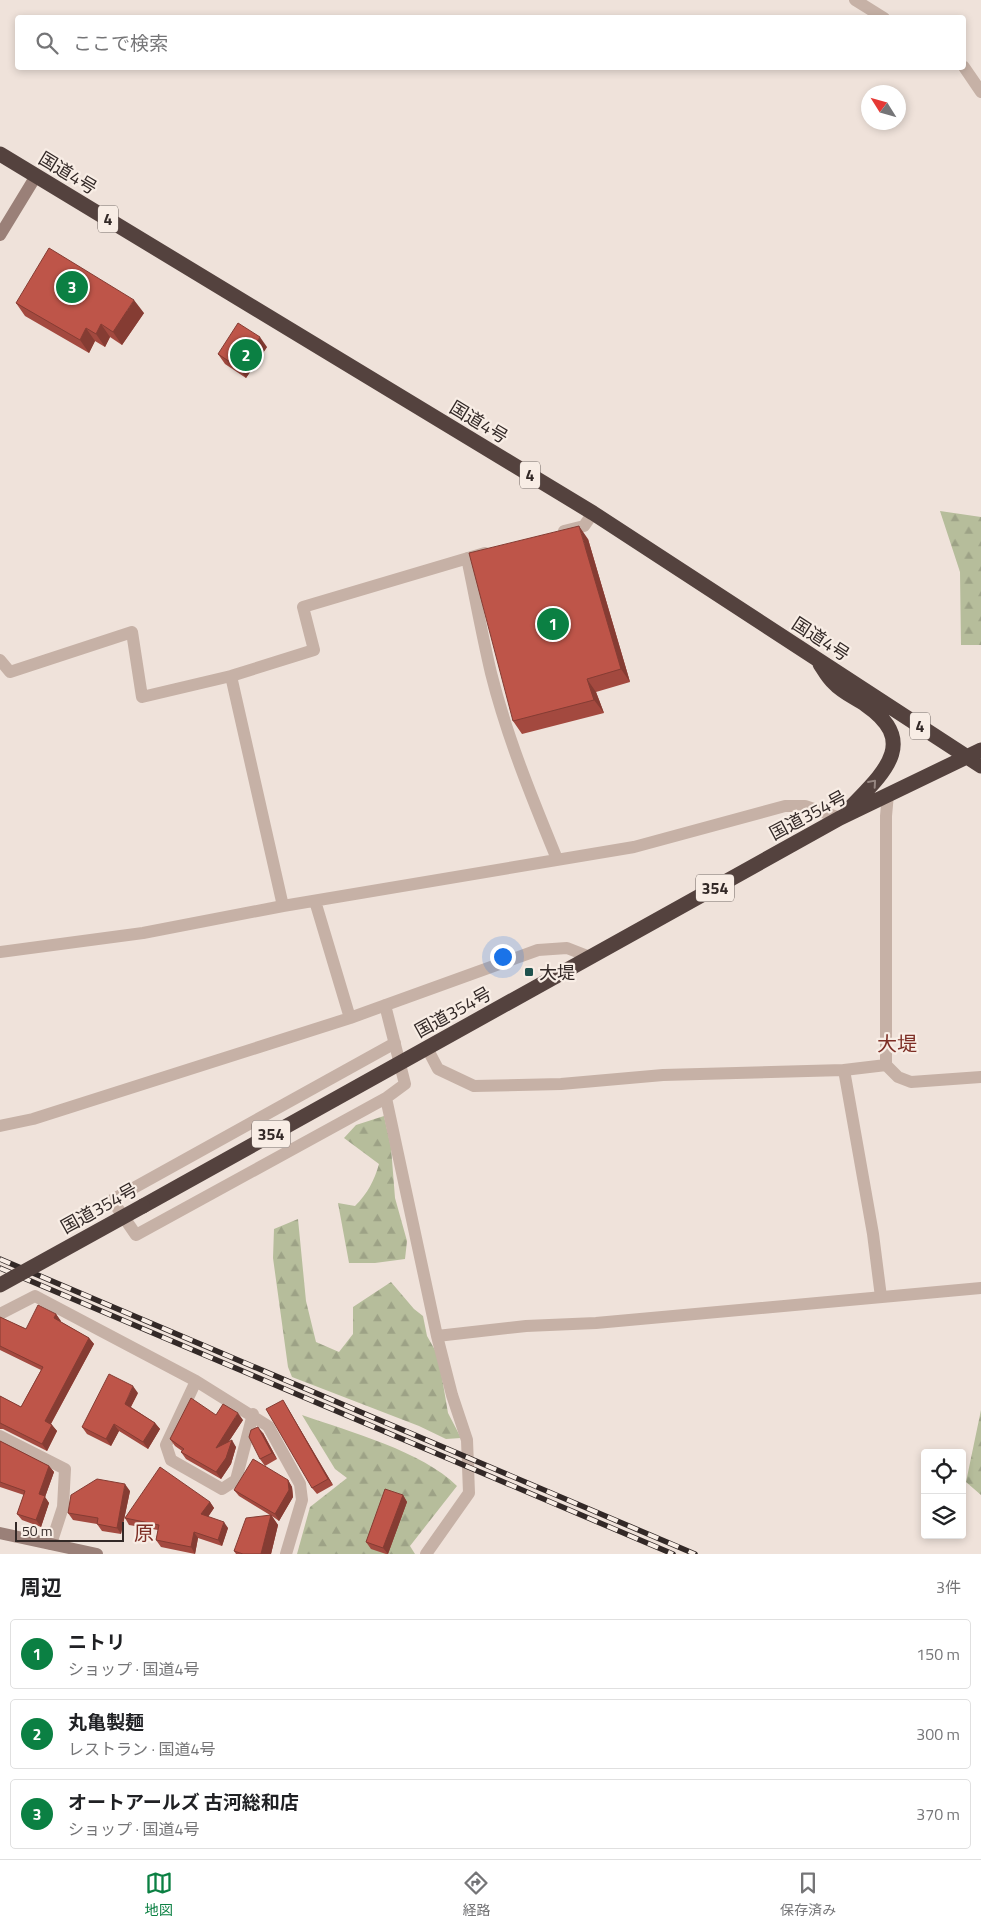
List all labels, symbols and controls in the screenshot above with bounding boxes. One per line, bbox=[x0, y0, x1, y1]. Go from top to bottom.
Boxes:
search box bbox=[15, 15, 966, 70]
text: ここで検索 bbox=[73, 28, 168, 57]
icon: search bbox=[33, 29, 61, 57]
north arrow bbox=[861, 85, 906, 130]
street label: 国道4号 bbox=[34, 145, 102, 201]
road number: 4 bbox=[98, 205, 118, 232]
pin: 3 bbox=[56, 268, 88, 306]
pin: 2 bbox=[230, 336, 262, 374]
street label: 国道4号 bbox=[445, 394, 513, 450]
road number: 4 bbox=[520, 462, 540, 488]
pin: 1 bbox=[537, 605, 569, 643]
street label: 国道4号 bbox=[787, 610, 855, 668]
road number: 4 bbox=[910, 712, 930, 739]
one-way arrow bbox=[868, 779, 877, 788]
street label: 国道354号 bbox=[764, 783, 852, 847]
road number: 354 bbox=[696, 874, 734, 901]
your location bbox=[490, 944, 516, 970]
place label: 大堤 bbox=[539, 959, 575, 986]
marker: 大堤 bbox=[523, 966, 535, 978]
street label: 国道354号 bbox=[410, 980, 496, 1044]
district label: 大堤 bbox=[877, 1028, 917, 1059]
road number: 354 bbox=[252, 1120, 290, 1148]
street label: 国道354号 bbox=[56, 1176, 142, 1240]
map controls bbox=[921, 1449, 966, 1539]
button: locate bbox=[921, 1449, 966, 1494]
button: layers bbox=[921, 1494, 966, 1539]
district label: 原 bbox=[134, 1517, 154, 1548]
scale bar bbox=[15, 1519, 124, 1542]
text: 50 m bbox=[22, 1520, 52, 1541]
text: 周辺 bbox=[20, 1571, 62, 1603]
text: 3件 bbox=[936, 1575, 961, 1599]
text: ニトリ bbox=[68, 1627, 125, 1656]
text: 1 bbox=[33, 1642, 41, 1666]
text: 150 m bbox=[916, 1642, 960, 1666]
text: ショップ · 国道4号 bbox=[68, 1657, 199, 1681]
text: 丸亀製麺 bbox=[68, 1707, 144, 1736]
text: 2 bbox=[33, 1722, 41, 1746]
text: 300 m bbox=[916, 1722, 960, 1746]
text: レストラン · 国道4号 bbox=[68, 1737, 215, 1761]
text: オートアールズ 古河総和店 bbox=[68, 1787, 299, 1816]
text: 3 bbox=[33, 1802, 41, 1826]
text: 370 m bbox=[916, 1802, 960, 1826]
text: ショップ · 国道4号 bbox=[68, 1817, 199, 1841]
tab: 地図 bbox=[145, 1869, 173, 1920]
tab: 経路 bbox=[462, 1869, 490, 1920]
tab: 保存済み bbox=[780, 1869, 836, 1920]

